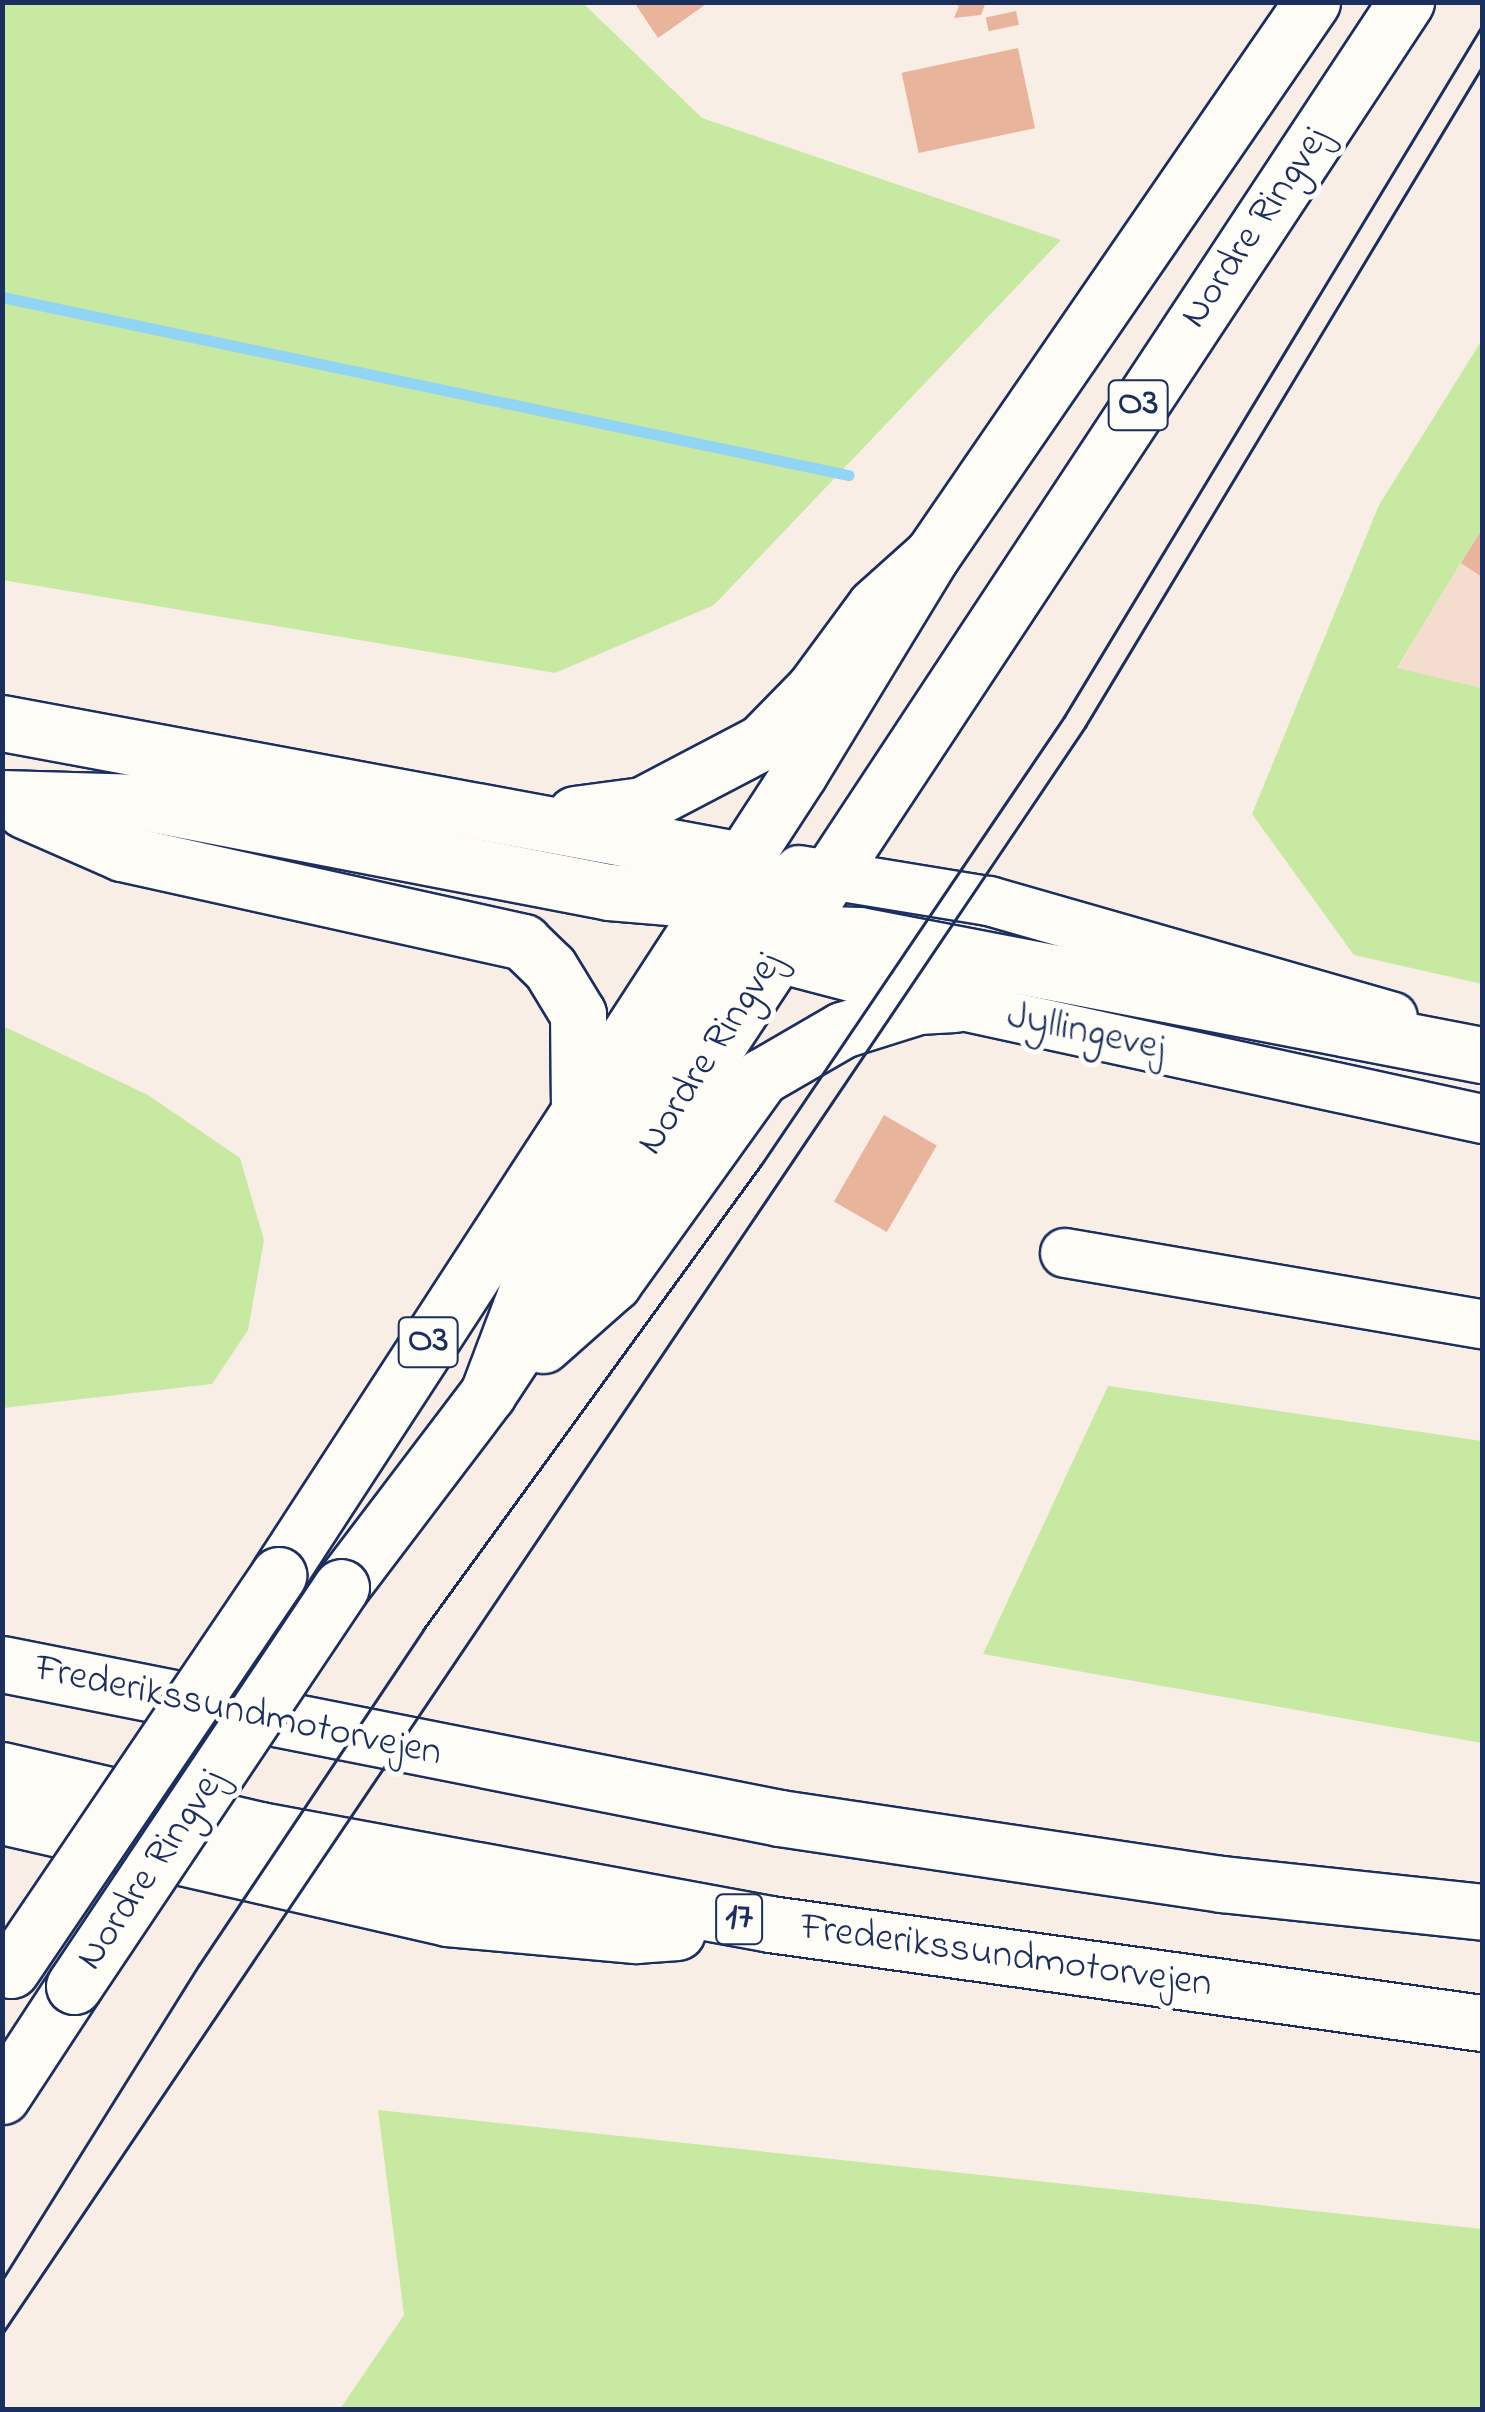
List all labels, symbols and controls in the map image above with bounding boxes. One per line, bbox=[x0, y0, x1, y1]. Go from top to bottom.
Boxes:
street label: Nordre Ringvej bbox=[1171, 118, 1341, 338]
road number: O3 bbox=[1106, 372, 1170, 438]
street label: Nordre Ringvej bbox=[628, 943, 794, 1165]
street label: Jyllingevej bbox=[1002, 993, 1170, 1073]
road number: O3 bbox=[396, 1309, 460, 1375]
street label: Frederikssundmotorvejen bbox=[30, 1645, 446, 1779]
street label: Nordre Ringvej bbox=[67, 1760, 237, 1980]
road number: 17 bbox=[714, 1886, 764, 1952]
street label: Frederikssundmotorvejen bbox=[797, 1904, 1215, 2010]

